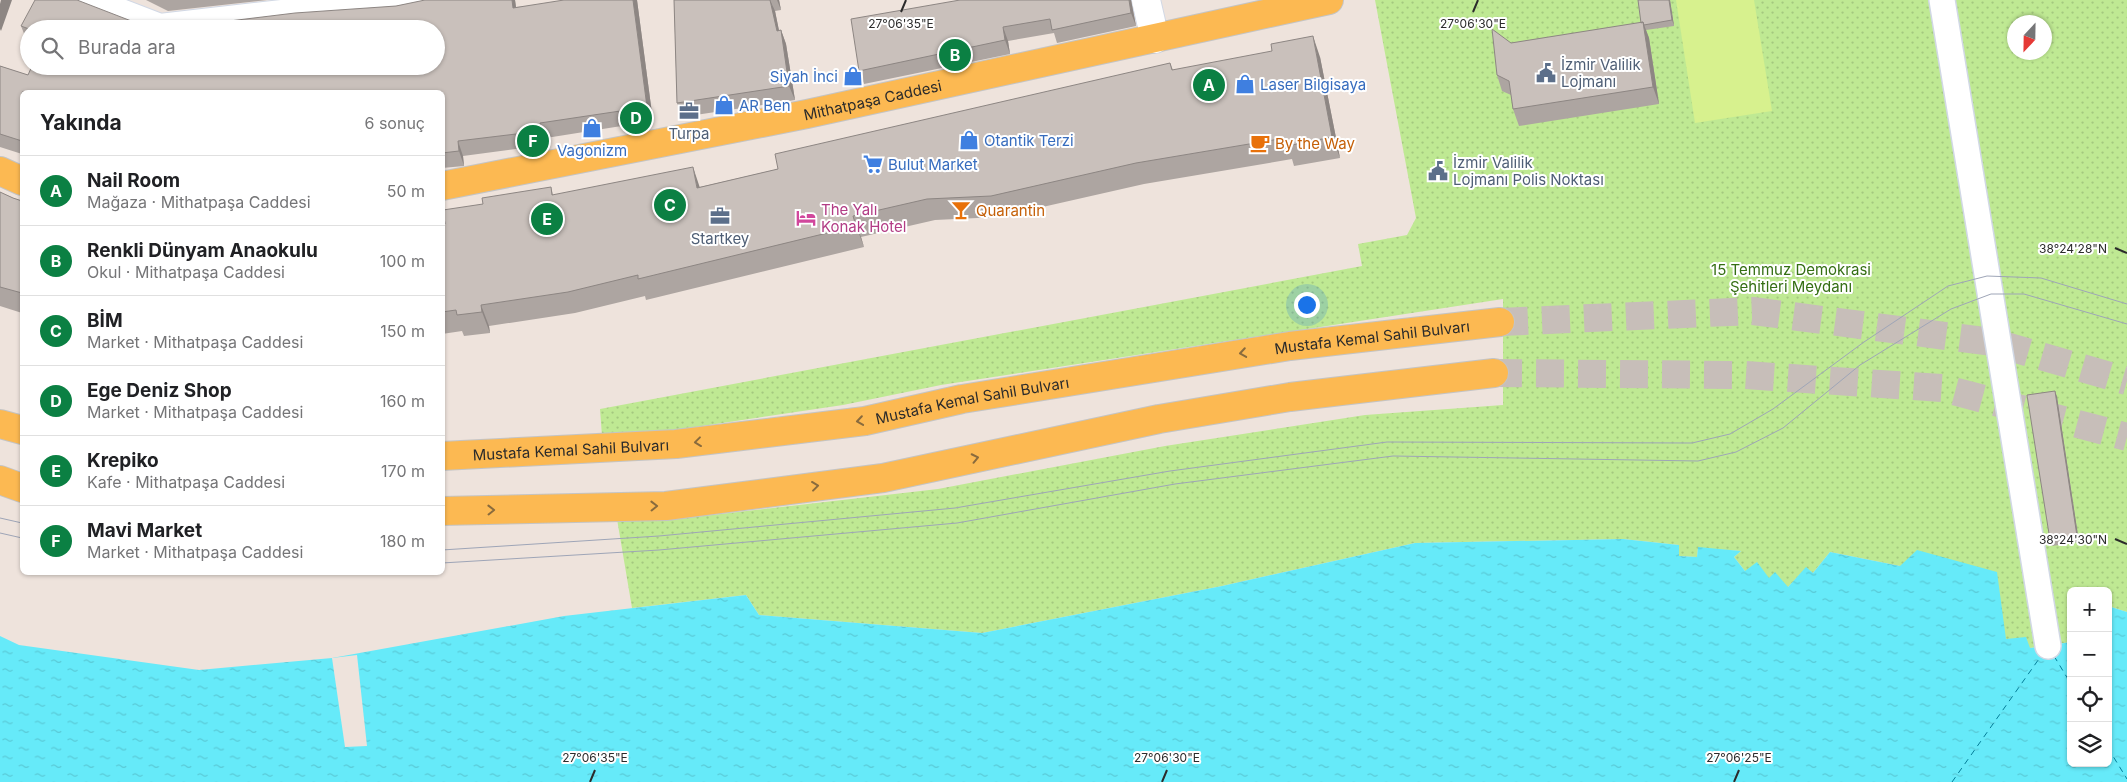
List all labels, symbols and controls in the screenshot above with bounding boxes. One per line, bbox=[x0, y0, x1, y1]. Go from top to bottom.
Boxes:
north arrow bbox=[2007, 15, 2052, 60]
text: 27°06'35"E bbox=[868, 16, 934, 31]
text: 27°06'30"E bbox=[1440, 16, 1506, 31]
search box bbox=[20, 20, 445, 75]
icon: search bbox=[38, 34, 66, 62]
text: Burada ara bbox=[78, 36, 176, 59]
pin: B bbox=[939, 36, 971, 74]
place label: İzmir Valilik Lojmanı bbox=[1561, 55, 1641, 91]
public building icon: İzmir Valilik Lojmanı bbox=[1535, 62, 1557, 84]
shop icon: Siyah İnci bbox=[842, 65, 864, 87]
pin: A bbox=[1193, 66, 1225, 104]
place label: Siyah İnci bbox=[770, 67, 838, 86]
shop icon: Laser Bilgisaya bbox=[1234, 73, 1256, 95]
street label: Mithatpaşa Caddesi bbox=[802, 75, 943, 124]
place label: Laser Bilgisaya bbox=[1260, 75, 1366, 94]
shop icon: AR Ben bbox=[713, 94, 735, 116]
place label: AR Ben bbox=[739, 96, 791, 115]
pin: D bbox=[620, 99, 652, 137]
office icon: Turpa bbox=[678, 100, 700, 122]
text: Yakında bbox=[40, 110, 122, 135]
text: 6 sonuç bbox=[364, 113, 425, 133]
shop icon: Vagonizm bbox=[581, 117, 603, 139]
pin: F bbox=[517, 122, 549, 160]
place label: Turpa bbox=[668, 124, 710, 143]
shop icon: Otantik Terzi bbox=[958, 129, 980, 151]
place label: Otantik Terzi bbox=[984, 131, 1074, 150]
cafe icon: By the Way bbox=[1249, 132, 1271, 154]
place label: By the Way bbox=[1275, 134, 1355, 153]
place label: Vagonizm bbox=[557, 141, 627, 160]
supermarket icon: Bulut Market bbox=[862, 153, 884, 175]
place label: İzmir Valilik Lojmanı Polis Noktası bbox=[1453, 153, 1604, 189]
place label: Bulut Market bbox=[888, 155, 978, 174]
public building icon: İzmir Valilik Lojmanı Polis Noktası bbox=[1427, 160, 1449, 182]
text: Nail Room bbox=[87, 169, 180, 192]
text: A bbox=[50, 181, 62, 201]
text: 50 m bbox=[387, 181, 425, 201]
pin: C bbox=[654, 186, 686, 224]
text: Mağaza · Mithatpaşa Caddesi bbox=[87, 192, 311, 212]
bar icon: Quarantin bbox=[950, 199, 972, 221]
pin: E bbox=[531, 200, 563, 238]
place label: The Yalı Konak Hotel bbox=[821, 200, 907, 236]
place label: Quarantin bbox=[976, 201, 1045, 220]
office icon: Startkey bbox=[709, 205, 731, 227]
hotel icon: The Yalı Konak Hotel bbox=[795, 207, 817, 229]
place label: Startkey bbox=[691, 229, 750, 248]
text: Renkli Dünyam Anaokulu bbox=[87, 239, 318, 262]
text: 38°24'28"N bbox=[2039, 241, 2107, 256]
text: B bbox=[51, 251, 61, 271]
text: 100 m bbox=[380, 251, 425, 271]
park label: 15 Temmuz Demokrasi Şehitleri Meydanı bbox=[1711, 260, 1871, 296]
text: Okul · Mithatpaşa Caddesi bbox=[87, 262, 285, 282]
your location bbox=[1294, 292, 1320, 318]
text: BİM bbox=[87, 309, 123, 332]
street label: Mustafa Kemal Sahil Bulvarı bbox=[1273, 316, 1471, 358]
text: C bbox=[50, 321, 62, 341]
text: 150 m bbox=[380, 321, 425, 341]
text: Market · Mithatpaşa Caddesi bbox=[87, 332, 303, 352]
one-way arrow bbox=[1239, 348, 1248, 358]
street label: Mustafa Kemal Sahil Bulvarı bbox=[874, 372, 1070, 428]
text: Ege Deniz Shop bbox=[87, 379, 232, 402]
text: D bbox=[50, 391, 62, 411]
text: 160 m bbox=[380, 391, 425, 411]
text: Market · Mithatpaşa Caddesi bbox=[87, 402, 303, 422]
one-way arrow bbox=[855, 415, 863, 426]
street label: Mustafa Kemal Sahil Bulvarı bbox=[472, 435, 670, 464]
one-way arrow bbox=[694, 436, 703, 446]
text: Krepiko bbox=[87, 449, 159, 472]
one-way arrow bbox=[970, 454, 979, 464]
text: E bbox=[51, 461, 61, 481]
text: 170 m bbox=[381, 461, 425, 481]
text: Kafe · Mithatpaşa Caddesi bbox=[87, 472, 285, 492]
one-way arrow bbox=[811, 481, 819, 492]
one-way arrow bbox=[650, 501, 658, 511]
one-way arrow bbox=[488, 505, 495, 515]
text: Mavi Market bbox=[87, 519, 202, 542]
text: F bbox=[51, 531, 61, 551]
text: 180 m bbox=[380, 531, 425, 551]
text: 38°24'30"N bbox=[2039, 532, 2107, 547]
text: Market · Mithatpaşa Caddesi bbox=[87, 542, 303, 562]
map controls bbox=[2067, 587, 2112, 767]
button: + bbox=[2067, 587, 2112, 632]
button: − bbox=[2067, 632, 2112, 677]
button: locate bbox=[2067, 677, 2112, 722]
button: layers bbox=[2067, 722, 2112, 767]
text: 27°06'35"E bbox=[562, 750, 628, 765]
text: 27°06'30"E bbox=[1134, 750, 1200, 765]
text: 27°06'25"E bbox=[1706, 750, 1772, 765]

